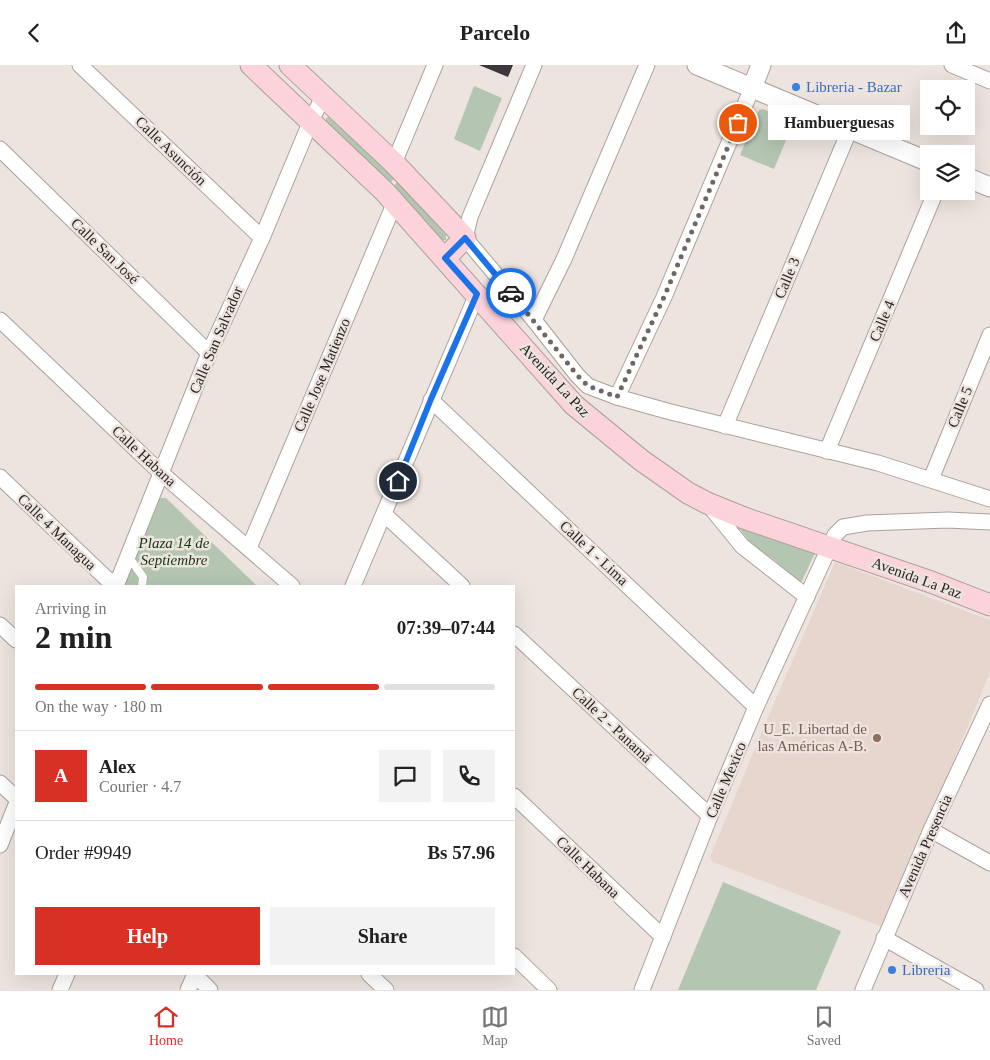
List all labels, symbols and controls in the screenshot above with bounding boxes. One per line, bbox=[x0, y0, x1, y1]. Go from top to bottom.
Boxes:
icon: back bbox=[20, 19, 48, 47]
icon: share bbox=[942, 19, 970, 47]
text: Parcelo bbox=[460, 20, 530, 45]
place label: Libreria - Bazar bbox=[806, 79, 902, 95]
map controls bbox=[920, 80, 975, 200]
button: locate bbox=[920, 80, 975, 135]
marker: Libreria - Bazar bbox=[790, 81, 802, 93]
pin bbox=[717, 102, 759, 144]
callout: Hambuerguesas bbox=[768, 105, 910, 141]
icon: bag bbox=[724, 109, 752, 137]
street label: Calle Asunción bbox=[132, 113, 210, 189]
text: Hambuerguesas bbox=[784, 114, 894, 131]
button: layers bbox=[920, 145, 975, 200]
street label: Calle San José bbox=[68, 215, 142, 287]
street label: Calle 3 bbox=[771, 255, 803, 301]
courier bbox=[486, 268, 536, 318]
icon: car bbox=[497, 279, 525, 307]
street label: Calle San Salvador bbox=[186, 284, 246, 396]
street label: Calle 4 bbox=[866, 298, 898, 344]
street label: Calle Jose Matienzo bbox=[291, 316, 353, 434]
street label: Avenida La Paz bbox=[517, 340, 593, 420]
street label: Calle 5 bbox=[945, 384, 975, 430]
street label: Calle Habana bbox=[109, 422, 179, 490]
pin bbox=[377, 460, 419, 502]
icon: home bbox=[384, 467, 412, 495]
street label: Calle 4 Managua bbox=[15, 491, 100, 574]
street label: Calle 1 - Lima bbox=[557, 517, 632, 589]
park label: Plaza 14 de Septiembre bbox=[138, 535, 210, 568]
street label: Avenida La Paz bbox=[870, 554, 965, 602]
text: Arriving in bbox=[35, 600, 107, 617]
text: 07:39–07:44 bbox=[397, 617, 495, 638]
text: 2 min bbox=[35, 619, 112, 655]
street label: Calle 2 - Panamá bbox=[569, 684, 655, 766]
text: On the way · 180 m bbox=[35, 698, 163, 715]
place label: U_E. Libertad de las Américas A-B. bbox=[757, 721, 867, 754]
marker: U_E. Libertad de las Américas A-B. bbox=[871, 732, 883, 744]
street label: Calle Mexico bbox=[703, 739, 749, 821]
button: chat bbox=[379, 750, 431, 802]
button: phone bbox=[443, 750, 495, 802]
text: Alex bbox=[99, 756, 136, 777]
text: A bbox=[54, 765, 68, 786]
text: Courier · 4.7 bbox=[99, 778, 181, 795]
street label: Avenida Presencia bbox=[895, 792, 955, 900]
street label: Calle Habana bbox=[553, 833, 623, 901]
text: Order #9949 bbox=[35, 842, 132, 863]
text: Bs 57.96 bbox=[427, 842, 495, 863]
button: Help bbox=[35, 907, 260, 965]
button: Share bbox=[270, 907, 495, 965]
place label: Libreria bbox=[902, 962, 951, 978]
marker: Libreria bbox=[886, 964, 898, 976]
tab: Home bbox=[149, 1003, 183, 1049]
tab: Map bbox=[481, 1003, 509, 1049]
tab: Saved bbox=[807, 1003, 841, 1049]

